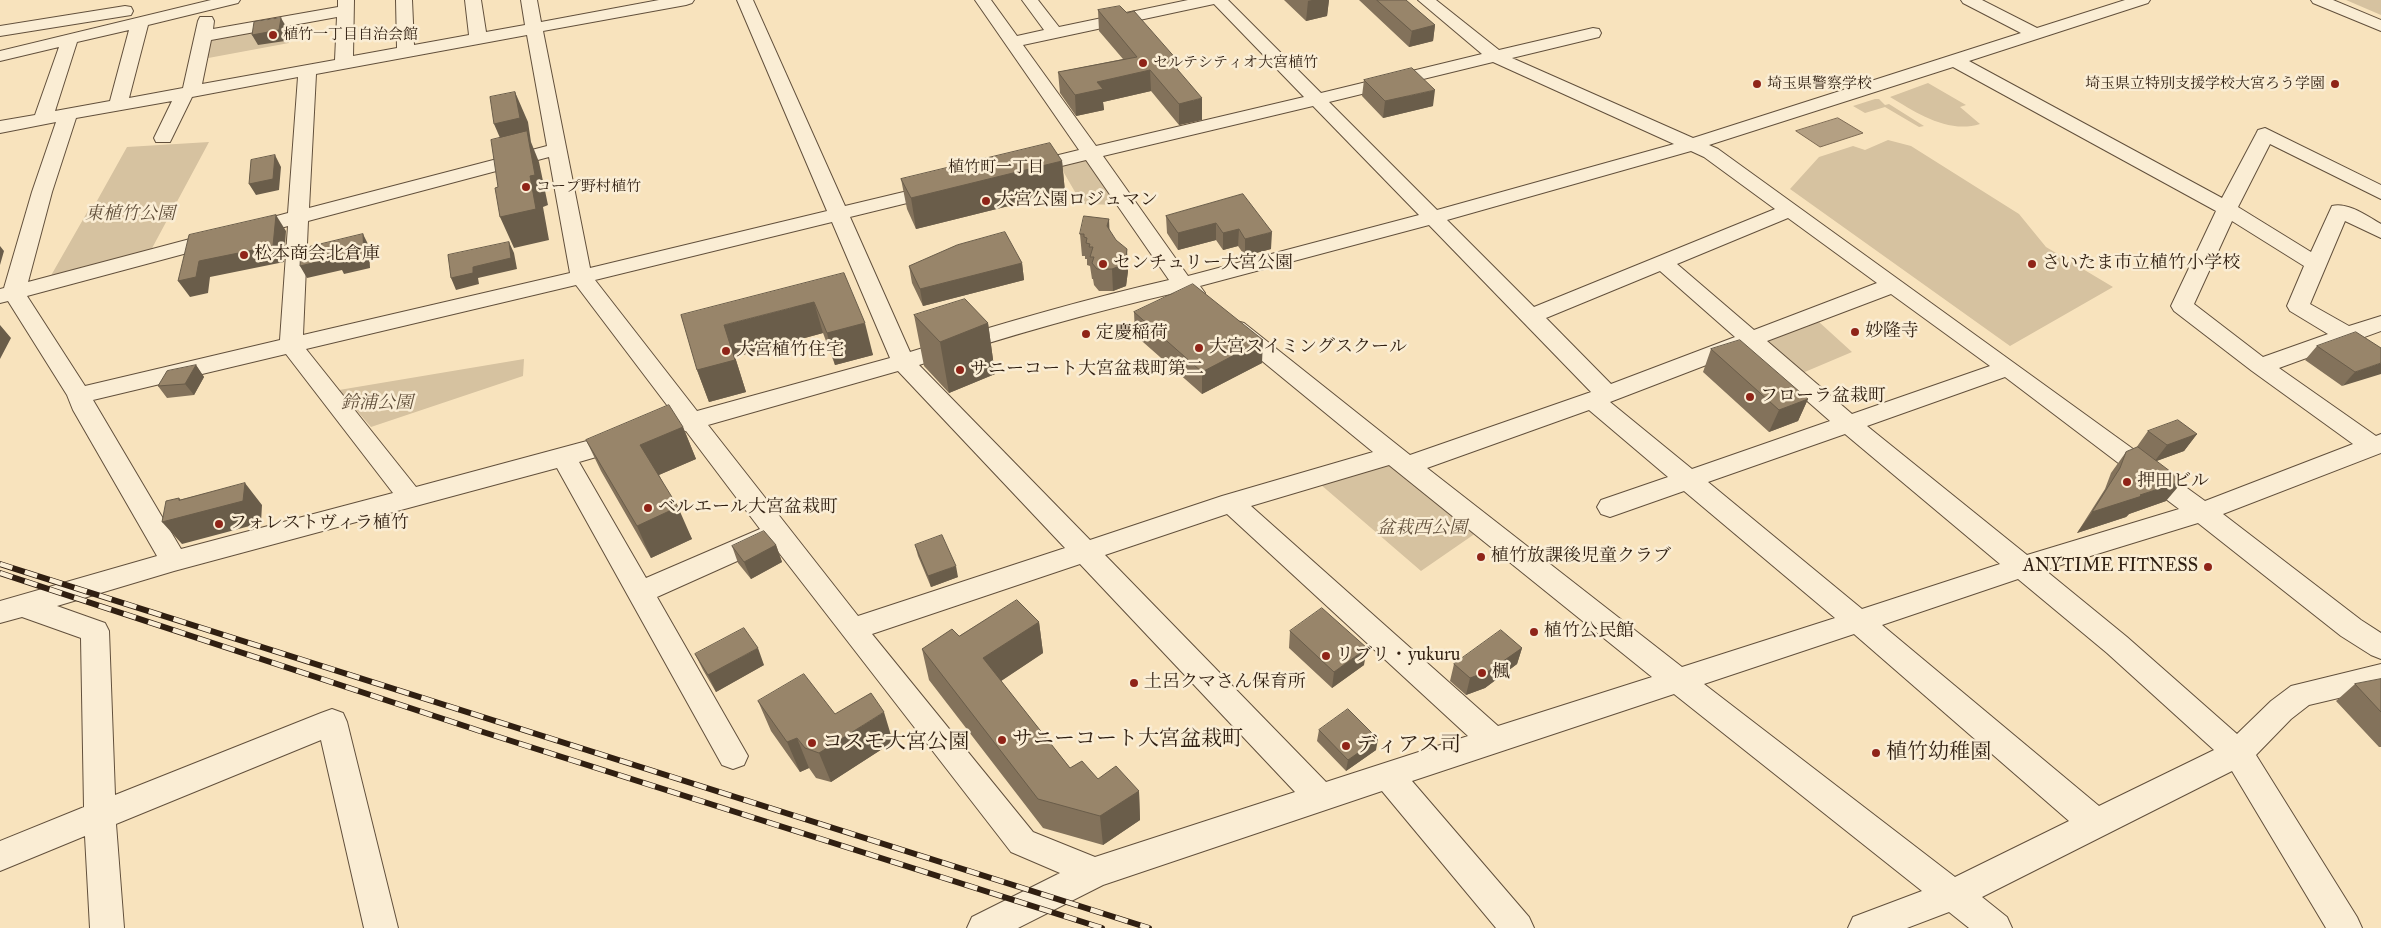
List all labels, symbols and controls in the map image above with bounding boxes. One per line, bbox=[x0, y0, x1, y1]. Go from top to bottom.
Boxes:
place label: 植竹一丁目自治会館 bbox=[283, 26, 418, 44]
marker: 植竹一丁目自治会館 bbox=[267, 29, 279, 41]
place label: セルテシティオ大宮植竹 bbox=[1153, 54, 1318, 72]
marker: セルテシティオ大宮植竹 bbox=[1137, 57, 1149, 69]
place label: 埼玉県警察学校 bbox=[1767, 75, 1872, 93]
place label: 埼玉県立特別支援学校大宮ろう学園 bbox=[2085, 75, 2325, 93]
marker: 埼玉県警察学校 bbox=[1751, 78, 1763, 90]
marker: 埼玉県立特別支援学校大宮ろう学園 bbox=[2329, 78, 2341, 90]
district label: 植竹町一丁目 bbox=[948, 158, 1044, 178]
place label: コープ野村植竹 bbox=[536, 178, 641, 196]
marker: コープ野村植竹 bbox=[520, 181, 532, 193]
place label: 大宮公園ロジュマン bbox=[996, 190, 1158, 212]
marker: 大宮公園ロジュマン bbox=[980, 195, 992, 207]
park label: 東植竹公園 bbox=[85, 204, 175, 226]
place label: 松本商会北倉庫 bbox=[254, 244, 380, 266]
marker: 松本商会北倉庫 bbox=[238, 249, 250, 261]
place label: センチュリー大宮公園 bbox=[1113, 253, 1293, 275]
place label: さいたま市立植竹小学校 bbox=[2042, 253, 2240, 275]
marker: センチュリー大宮公園 bbox=[1097, 258, 1109, 270]
marker: さいたま市立植竹小学校 bbox=[2026, 258, 2038, 270]
place label: 妙隆寺 bbox=[1865, 321, 1919, 343]
place label: 定慶稲荷 bbox=[1096, 323, 1168, 345]
marker: 妙隆寺 bbox=[1849, 326, 1861, 338]
marker: 定慶稲荷 bbox=[1080, 328, 1092, 340]
place label: 大宮スイミングスクール bbox=[1209, 337, 1407, 359]
place label: 大宮植竹住宅 bbox=[736, 340, 844, 362]
marker: 大宮スイミングスクール bbox=[1193, 342, 1205, 354]
marker: 大宮植竹住宅 bbox=[720, 345, 732, 357]
place label: サニーコート大宮盆栽町第二 bbox=[970, 359, 1204, 381]
marker: サニーコート大宮盆栽町第二 bbox=[954, 364, 966, 376]
place label: フローラ盆栽町 bbox=[1760, 386, 1886, 408]
marker: フローラ盆栽町 bbox=[1744, 391, 1756, 403]
park label: 鈴浦公園 bbox=[341, 393, 413, 415]
place label: 押田ビル bbox=[2137, 471, 2209, 493]
marker: 押田ビル bbox=[2121, 476, 2133, 488]
place label: ベルエール大宮盆栽町 bbox=[658, 497, 838, 519]
marker: ベルエール大宮盆栽町 bbox=[642, 502, 654, 514]
place label: フォレストヴィラ植竹 bbox=[229, 513, 409, 535]
marker: フォレストヴィラ植竹 bbox=[213, 518, 225, 530]
park label: 盆栽西公園 bbox=[1377, 518, 1467, 540]
place label: 植竹放課後児童クラブ bbox=[1491, 546, 1671, 568]
marker: 植竹放課後児童クラブ bbox=[1475, 551, 1487, 563]
place label: ANYTIME FITNESS bbox=[2023, 556, 2198, 578]
marker: ANYTIME FITNESS bbox=[2202, 561, 2214, 573]
place label: 植竹公民館 bbox=[1544, 621, 1634, 643]
marker: 植竹公民館 bbox=[1528, 626, 1540, 638]
place label: リブリ・yukuru bbox=[1336, 645, 1460, 667]
marker: リブリ・yukuru bbox=[1320, 650, 1332, 662]
place label: 楓 bbox=[1492, 662, 1510, 684]
marker: 楓 bbox=[1476, 667, 1488, 679]
place label: 土呂クマさん保育所 bbox=[1144, 672, 1306, 694]
marker: 土呂クマさん保育所 bbox=[1128, 677, 1140, 689]
place label: サニーコート大宮盆栽町 bbox=[1012, 727, 1243, 753]
place label: コスモ大宮公園 bbox=[822, 730, 969, 756]
place label: ディアス司 bbox=[1356, 733, 1461, 759]
marker: サニーコート大宮盆栽町 bbox=[996, 734, 1008, 746]
marker: コスモ大宮公園 bbox=[806, 737, 818, 749]
marker: ディアス司 bbox=[1340, 740, 1352, 752]
place label: 植竹幼稚園 bbox=[1886, 740, 1991, 766]
marker: 植竹幼稚園 bbox=[1870, 747, 1882, 759]

